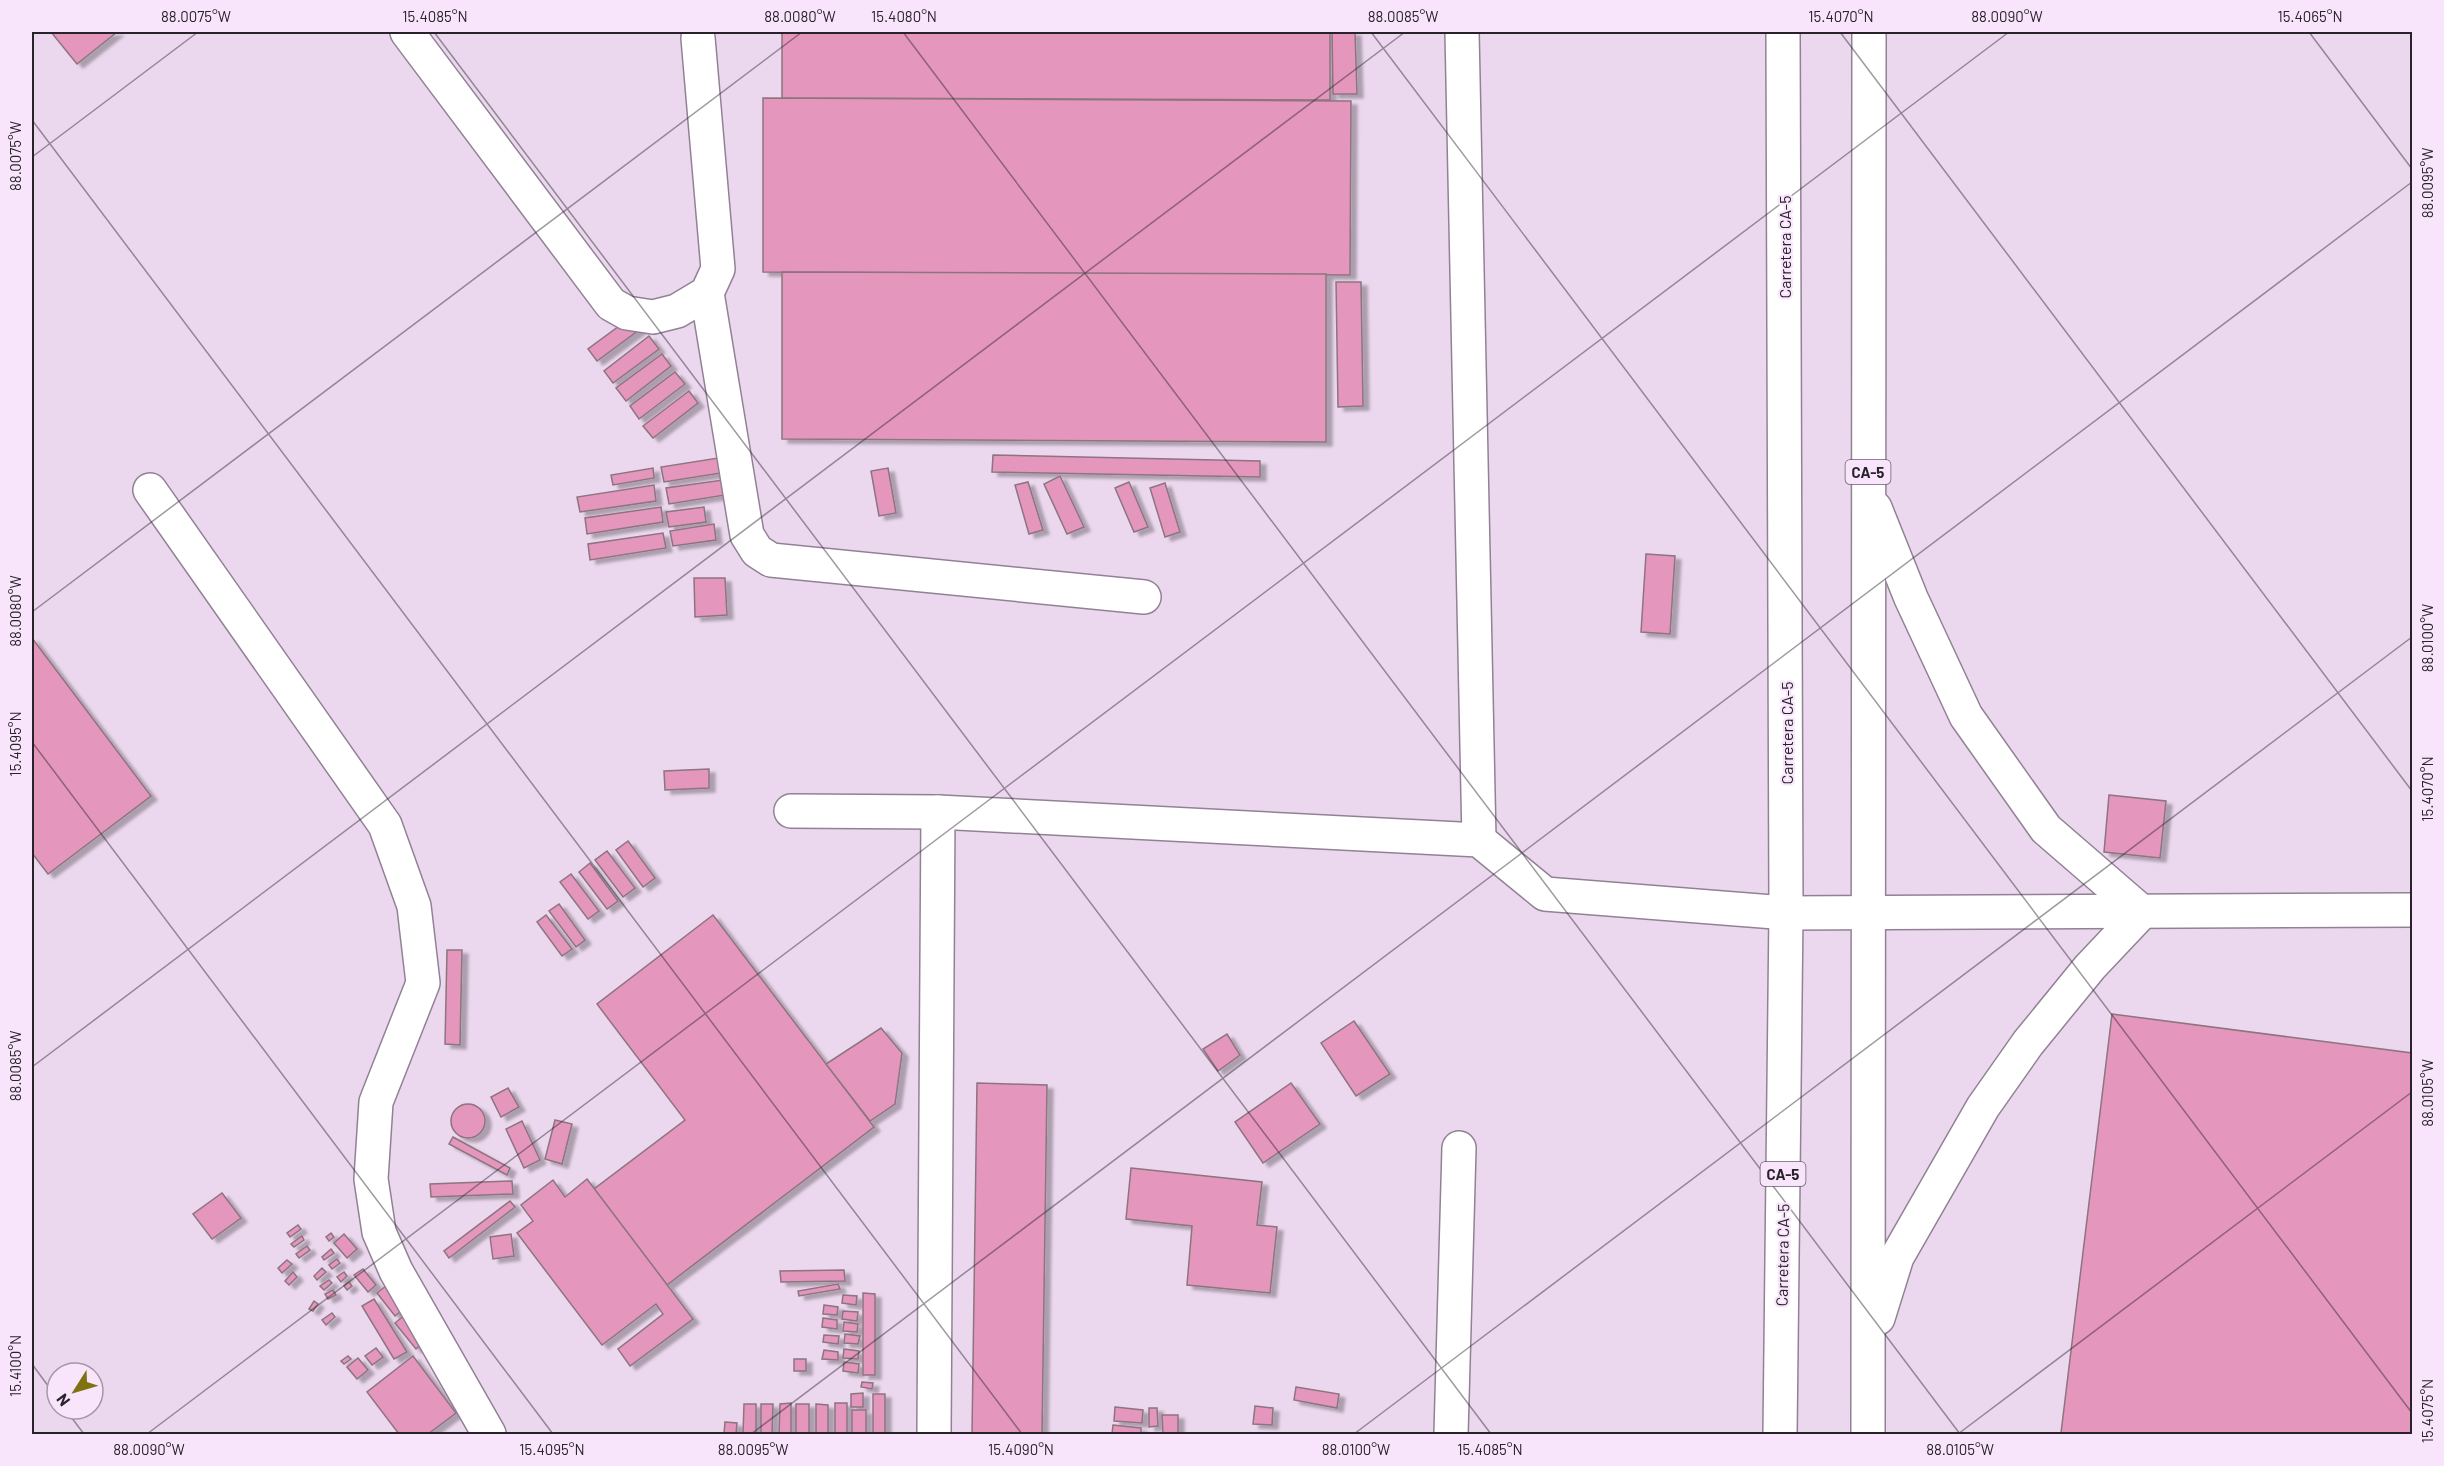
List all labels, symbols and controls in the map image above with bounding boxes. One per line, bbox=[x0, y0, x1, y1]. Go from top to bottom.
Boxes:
text: 88.0075°W bbox=[161, 7, 231, 25]
text: 15.4085°N bbox=[402, 7, 468, 25]
text: 88.0080°W bbox=[764, 7, 836, 25]
text: 15.4080°N bbox=[871, 7, 937, 25]
text: 88.0085°W bbox=[1368, 7, 1438, 25]
text: 15.4070°N bbox=[1808, 7, 1874, 25]
text: 88.0090°W bbox=[1971, 7, 2043, 25]
text: 15.4065°N bbox=[2277, 7, 2343, 25]
text: 88.0075°W bbox=[6, 121, 24, 191]
text: 88.0095°W bbox=[2418, 148, 2436, 218]
street label: Carretera CA-5 bbox=[1775, 196, 1794, 298]
road number: CA-5 bbox=[1846, 460, 1890, 484]
text: 88.0080°W bbox=[6, 575, 24, 647]
text: 88.0100°W bbox=[2418, 604, 2436, 672]
street label: Carretera CA-5 bbox=[1777, 682, 1796, 784]
text: 15.4095°N bbox=[6, 711, 24, 777]
text: 15.4070°N bbox=[2418, 756, 2436, 822]
text: 88.0085°W bbox=[6, 1031, 24, 1101]
text: 88.0105°W bbox=[2418, 1059, 2436, 1127]
road number: CA-5 bbox=[1760, 1162, 1806, 1186]
street label: Carretera CA-5 bbox=[1772, 1203, 1792, 1307]
text: 15.4100°N bbox=[6, 1335, 24, 1397]
north arrow bbox=[45, 1361, 105, 1421]
text: 15.4075°N bbox=[2418, 1379, 2436, 1443]
text: N bbox=[52, 1390, 73, 1410]
text: 88.0090°W bbox=[113, 1440, 185, 1458]
text: 15.4095°N bbox=[519, 1440, 585, 1458]
text: 88.0095°W bbox=[718, 1440, 788, 1458]
text: 15.4090°N bbox=[988, 1440, 1054, 1458]
text: 88.0100°W bbox=[1322, 1440, 1390, 1458]
text: 15.4085°N bbox=[1457, 1440, 1523, 1458]
text: 88.0105°W bbox=[1926, 1440, 1994, 1458]

